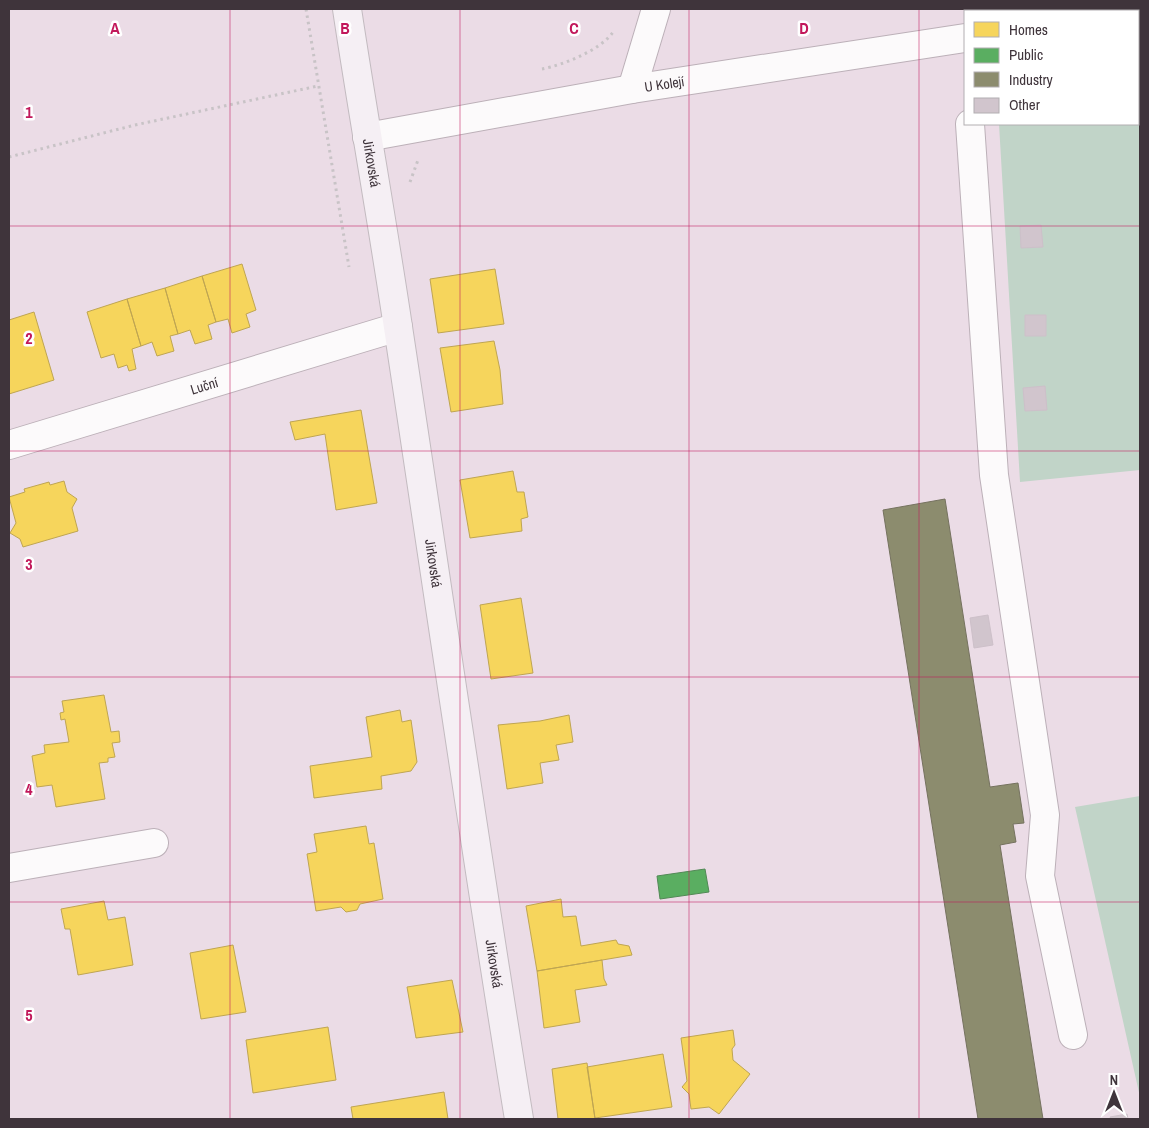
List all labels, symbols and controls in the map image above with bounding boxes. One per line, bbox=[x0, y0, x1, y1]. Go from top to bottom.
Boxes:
legend bbox=[964, 10, 1139, 125]
text: A bbox=[110, 17, 120, 39]
text: B bbox=[340, 17, 350, 39]
text: C bbox=[569, 17, 579, 39]
text: D bbox=[799, 17, 809, 39]
text: Homes bbox=[1009, 19, 1048, 40]
text: Public bbox=[1009, 44, 1043, 65]
text: Industry bbox=[1009, 69, 1054, 90]
street label: U Kolejí bbox=[643, 72, 686, 96]
text: Other bbox=[1009, 94, 1040, 115]
text: 1 bbox=[25, 101, 33, 123]
street label: Jirkovská bbox=[359, 138, 385, 189]
text: 2 bbox=[25, 327, 33, 349]
street label: Luční bbox=[188, 373, 221, 398]
street label: Jirkovská bbox=[421, 538, 446, 589]
text: 3 bbox=[25, 553, 33, 575]
text: 4 bbox=[25, 778, 33, 800]
street label: Jirkovská bbox=[482, 938, 507, 990]
text: 5 bbox=[25, 1004, 33, 1026]
north arrow bbox=[1089, 1068, 1139, 1118]
text: N bbox=[1110, 1071, 1118, 1089]

